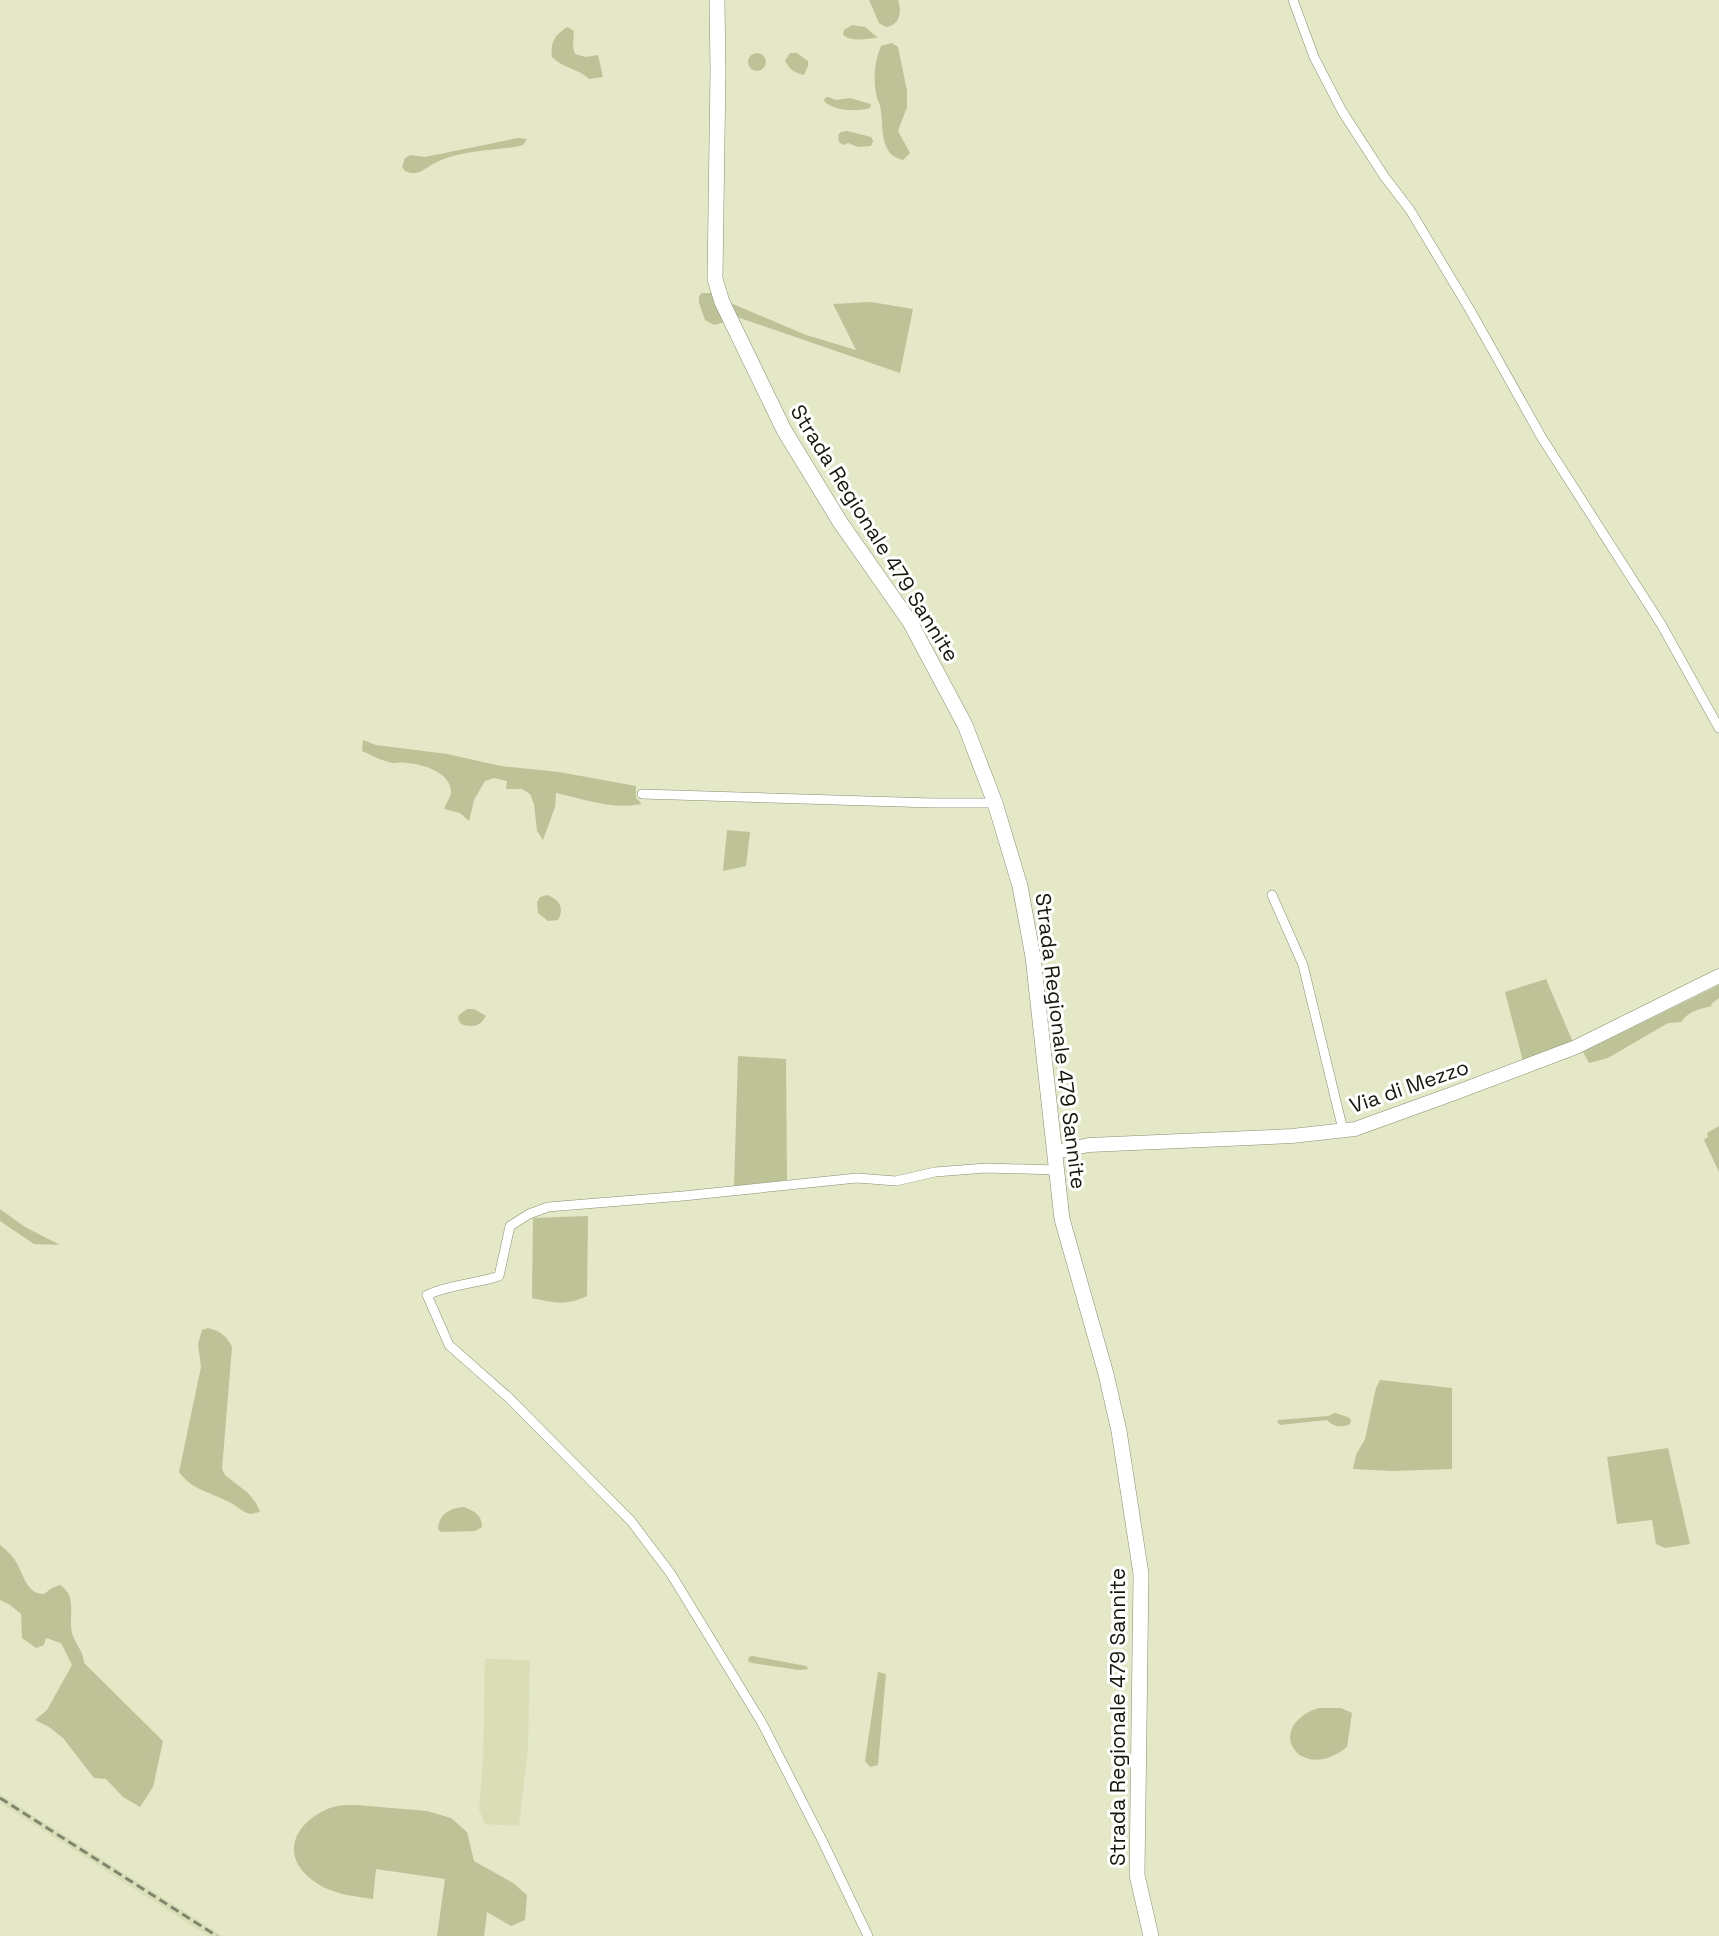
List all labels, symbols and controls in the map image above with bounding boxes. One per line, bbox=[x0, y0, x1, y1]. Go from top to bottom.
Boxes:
street label: Strada Regionale 479 Sannite bbox=[785, 399, 965, 667]
street label: Strada Regionale 479 Sannite bbox=[1029, 891, 1093, 1191]
street label: Via di Mezzo bbox=[1346, 1053, 1472, 1119]
street label: Strada Regionale 479 Sannite bbox=[1104, 1568, 1131, 1866]

